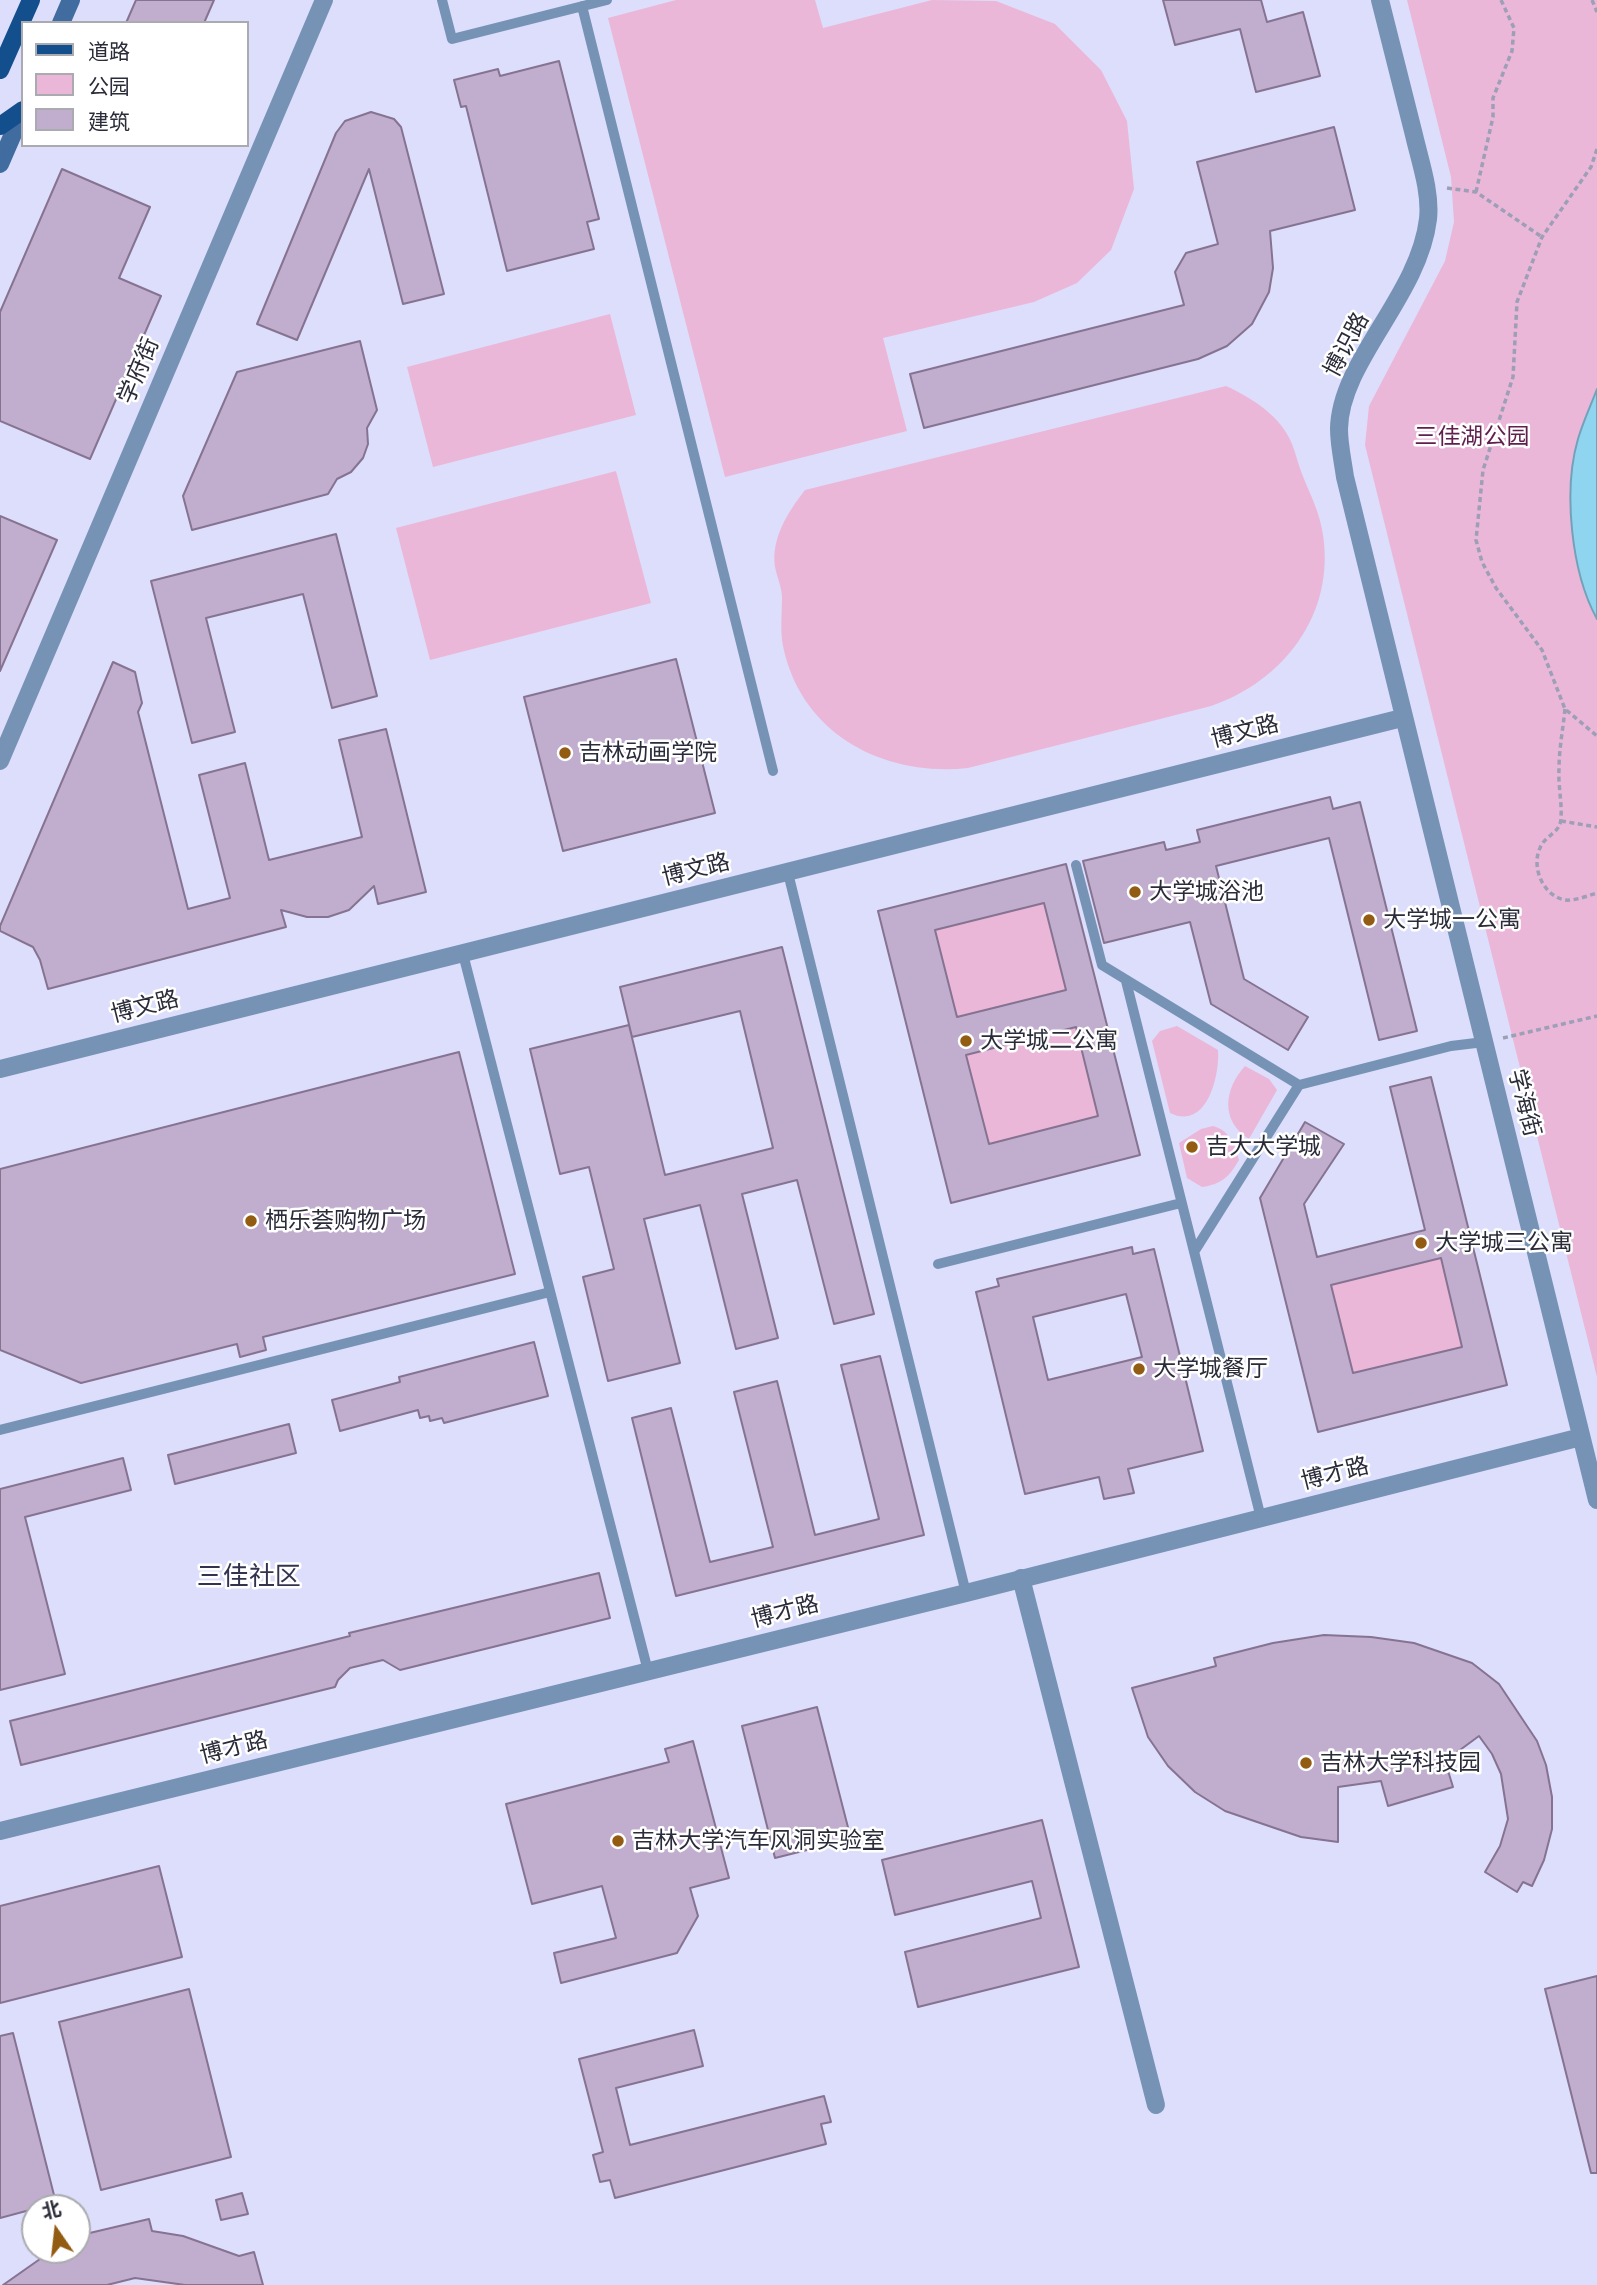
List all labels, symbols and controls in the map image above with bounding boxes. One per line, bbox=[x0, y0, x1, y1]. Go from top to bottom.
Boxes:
legend bbox=[21, 21, 248, 147]
text: 道路 bbox=[88, 39, 130, 64]
text: 公园 bbox=[88, 74, 130, 99]
text: 建筑 bbox=[88, 109, 130, 134]
street label: 博识路 bbox=[1319, 308, 1375, 382]
street label: 学府街 bbox=[113, 334, 165, 408]
park label: 三佳湖公园 bbox=[1415, 423, 1529, 451]
street label: 博文路 bbox=[1208, 710, 1282, 754]
place label: 吉林动画学院 bbox=[579, 739, 717, 767]
marker: 吉林动画学院 bbox=[557, 745, 573, 761]
street label: 博文路 bbox=[659, 848, 733, 892]
place label: 大学城浴池 bbox=[1149, 878, 1264, 906]
marker: 大学城浴池 bbox=[1127, 884, 1143, 900]
place label: 大学城一公寓 bbox=[1383, 906, 1521, 934]
marker: 大学城一公寓 bbox=[1361, 912, 1377, 928]
street label: 博文路 bbox=[108, 985, 182, 1029]
place label: 大学城二公寓 bbox=[980, 1027, 1118, 1055]
marker: 大学城二公寓 bbox=[958, 1033, 974, 1049]
street label: 学海街 bbox=[1502, 1066, 1546, 1140]
place label: 吉大大学城 bbox=[1206, 1133, 1321, 1161]
marker: 吉大大学城 bbox=[1184, 1139, 1200, 1155]
place label: 栖乐荟购物广场 bbox=[265, 1207, 426, 1235]
marker: 栖乐荟购物广场 bbox=[243, 1213, 259, 1229]
place label: 大学城三公寓 bbox=[1435, 1229, 1573, 1257]
marker: 大学城三公寓 bbox=[1413, 1235, 1429, 1251]
place label: 大学城餐厅 bbox=[1153, 1355, 1268, 1383]
marker: 大学城餐厅 bbox=[1131, 1361, 1147, 1377]
street label: 博才路 bbox=[1298, 1452, 1372, 1496]
district label: 三佳社区 bbox=[197, 1561, 301, 1593]
street label: 博才路 bbox=[748, 1590, 822, 1634]
street label: 博才路 bbox=[197, 1726, 271, 1770]
place label: 吉林大学科技园 bbox=[1320, 1749, 1481, 1777]
marker: 吉林大学科技园 bbox=[1298, 1755, 1314, 1771]
place label: 吉林大学汽车风洞实验室 bbox=[632, 1827, 885, 1855]
marker: 吉林大学汽车风洞实验室 bbox=[610, 1833, 626, 1849]
north arrow bbox=[21, 2194, 91, 2264]
text: 北 bbox=[39, 2197, 63, 2224]

